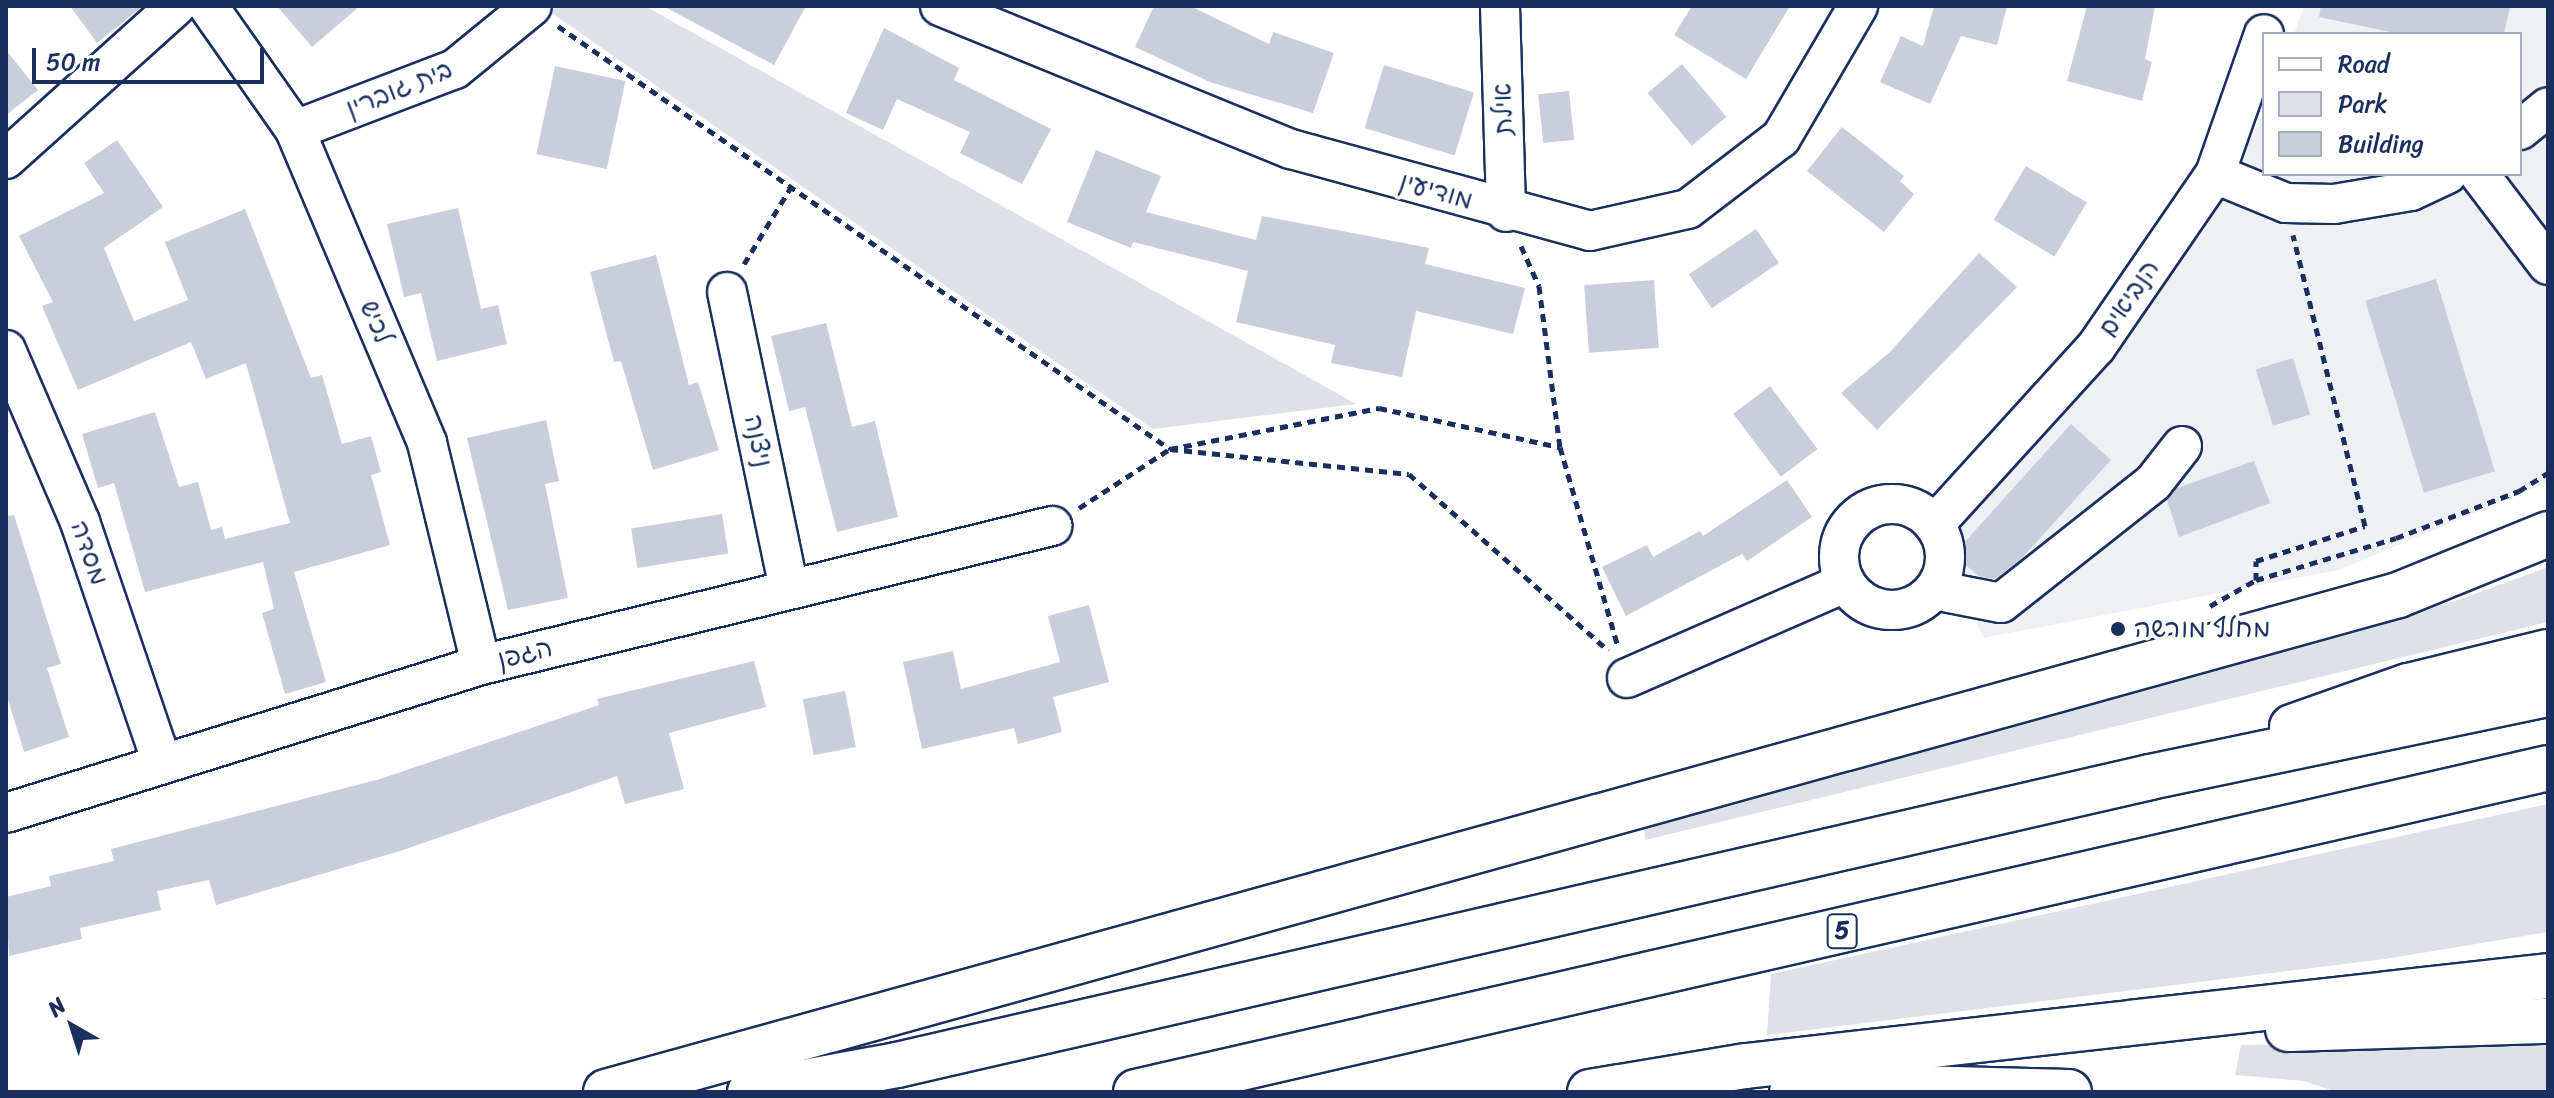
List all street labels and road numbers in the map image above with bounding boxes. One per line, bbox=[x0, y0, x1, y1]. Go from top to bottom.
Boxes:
street label: בית גוברין bbox=[341, 54, 457, 124]
street label: אילת bbox=[1486, 82, 1520, 136]
street label: מודיעין bbox=[1396, 166, 1476, 216]
street label: הנביאים bbox=[2092, 254, 2166, 342]
street label: לכיש bbox=[353, 296, 399, 348]
street label: ניצנה bbox=[737, 412, 779, 470]
street label: מסדה bbox=[63, 517, 115, 589]
street label: הגפן bbox=[494, 632, 556, 676]
road number: 5 bbox=[1826, 911, 1858, 951]

